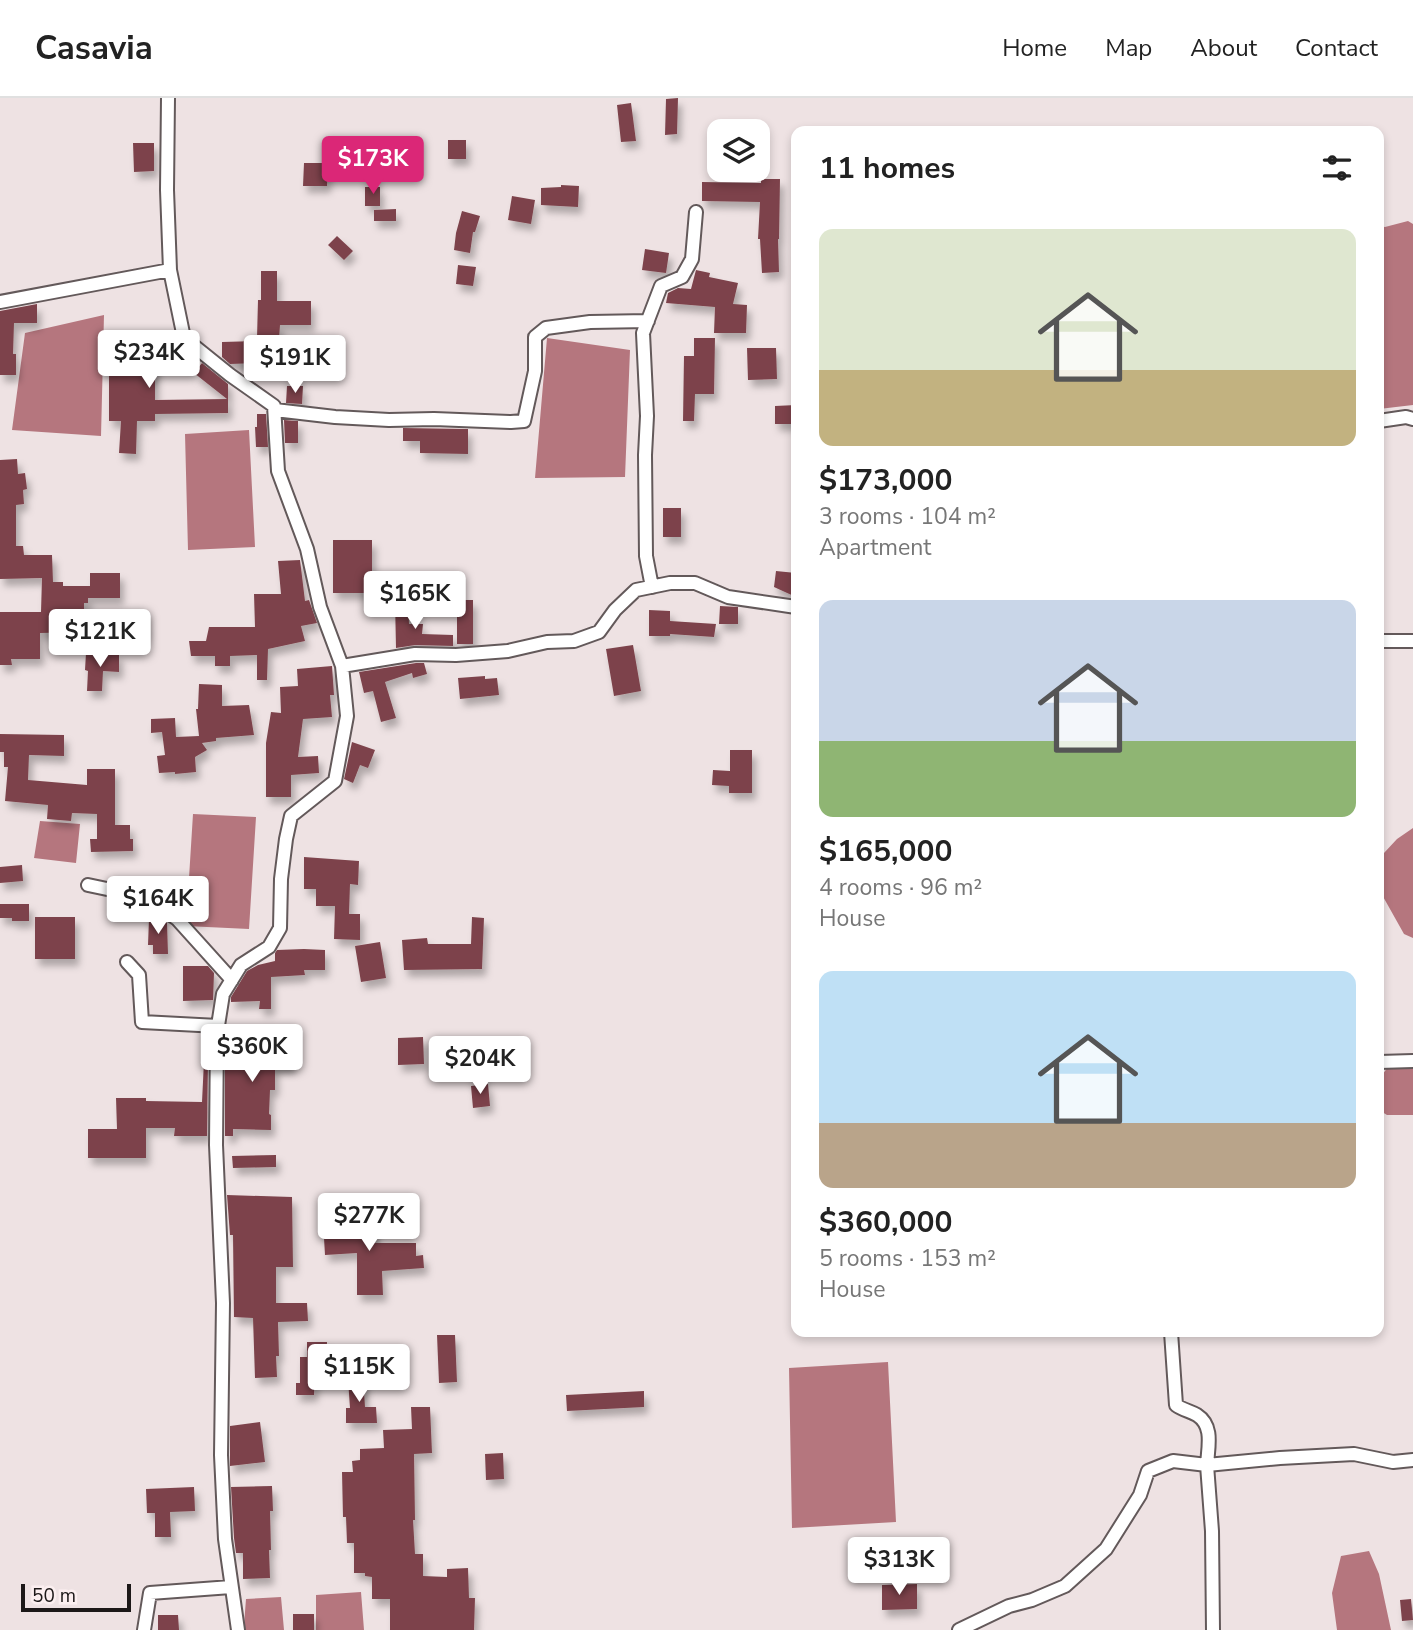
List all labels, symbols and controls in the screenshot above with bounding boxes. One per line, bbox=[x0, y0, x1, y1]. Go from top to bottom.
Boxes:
text: Casavia bbox=[35, 26, 153, 71]
text: Home bbox=[1002, 32, 1067, 64]
text: Map bbox=[1105, 32, 1152, 64]
text: About bbox=[1190, 32, 1257, 64]
text: Contact bbox=[1295, 32, 1378, 64]
map controls bbox=[707, 119, 770, 182]
button: layers bbox=[707, 119, 770, 182]
pin: $173K bbox=[324, 136, 422, 196]
text: $173K bbox=[338, 143, 408, 174]
text: 11 homes bbox=[819, 148, 955, 189]
icon: filters bbox=[1318, 149, 1356, 187]
icon: home bbox=[1025, 274, 1151, 400]
pin: $234K bbox=[100, 330, 198, 390]
pin: $191K bbox=[246, 336, 344, 395]
text: $234K bbox=[114, 337, 184, 368]
text: $191K bbox=[260, 342, 330, 373]
text: $173,000 bbox=[819, 460, 952, 501]
text: 3 rooms · 104 m² bbox=[819, 501, 996, 532]
text: Apartment bbox=[819, 532, 931, 563]
pin: $165K bbox=[366, 572, 464, 631]
text: $165K bbox=[380, 578, 450, 609]
pin: $121K bbox=[51, 610, 149, 669]
text: $121K bbox=[65, 616, 135, 647]
icon: home bbox=[1025, 645, 1151, 771]
text: $165,000 bbox=[819, 831, 952, 872]
text: 4 rooms · 96 m² bbox=[819, 872, 982, 903]
pin: $164K bbox=[109, 876, 207, 936]
text: $164K bbox=[123, 883, 193, 914]
text: House bbox=[819, 903, 886, 934]
icon: home bbox=[1025, 1016, 1151, 1142]
pin: $360K bbox=[203, 1024, 301, 1084]
text: $360K bbox=[217, 1031, 287, 1062]
pin: $204K bbox=[431, 1037, 529, 1096]
text: $204K bbox=[445, 1043, 515, 1074]
pin: $277K bbox=[320, 1194, 418, 1253]
text: $277K bbox=[334, 1200, 404, 1231]
text: $360,000 bbox=[819, 1202, 952, 1243]
text: 5 rooms · 153 m² bbox=[819, 1243, 996, 1274]
text: House bbox=[819, 1274, 886, 1305]
pin: $115K bbox=[310, 1344, 408, 1404]
text: $115K bbox=[324, 1351, 394, 1382]
pin: $313K bbox=[850, 1538, 948, 1597]
text: $313K bbox=[864, 1544, 934, 1575]
scale bar bbox=[21, 1581, 131, 1613]
text: 50 m bbox=[32, 1583, 76, 1609]

